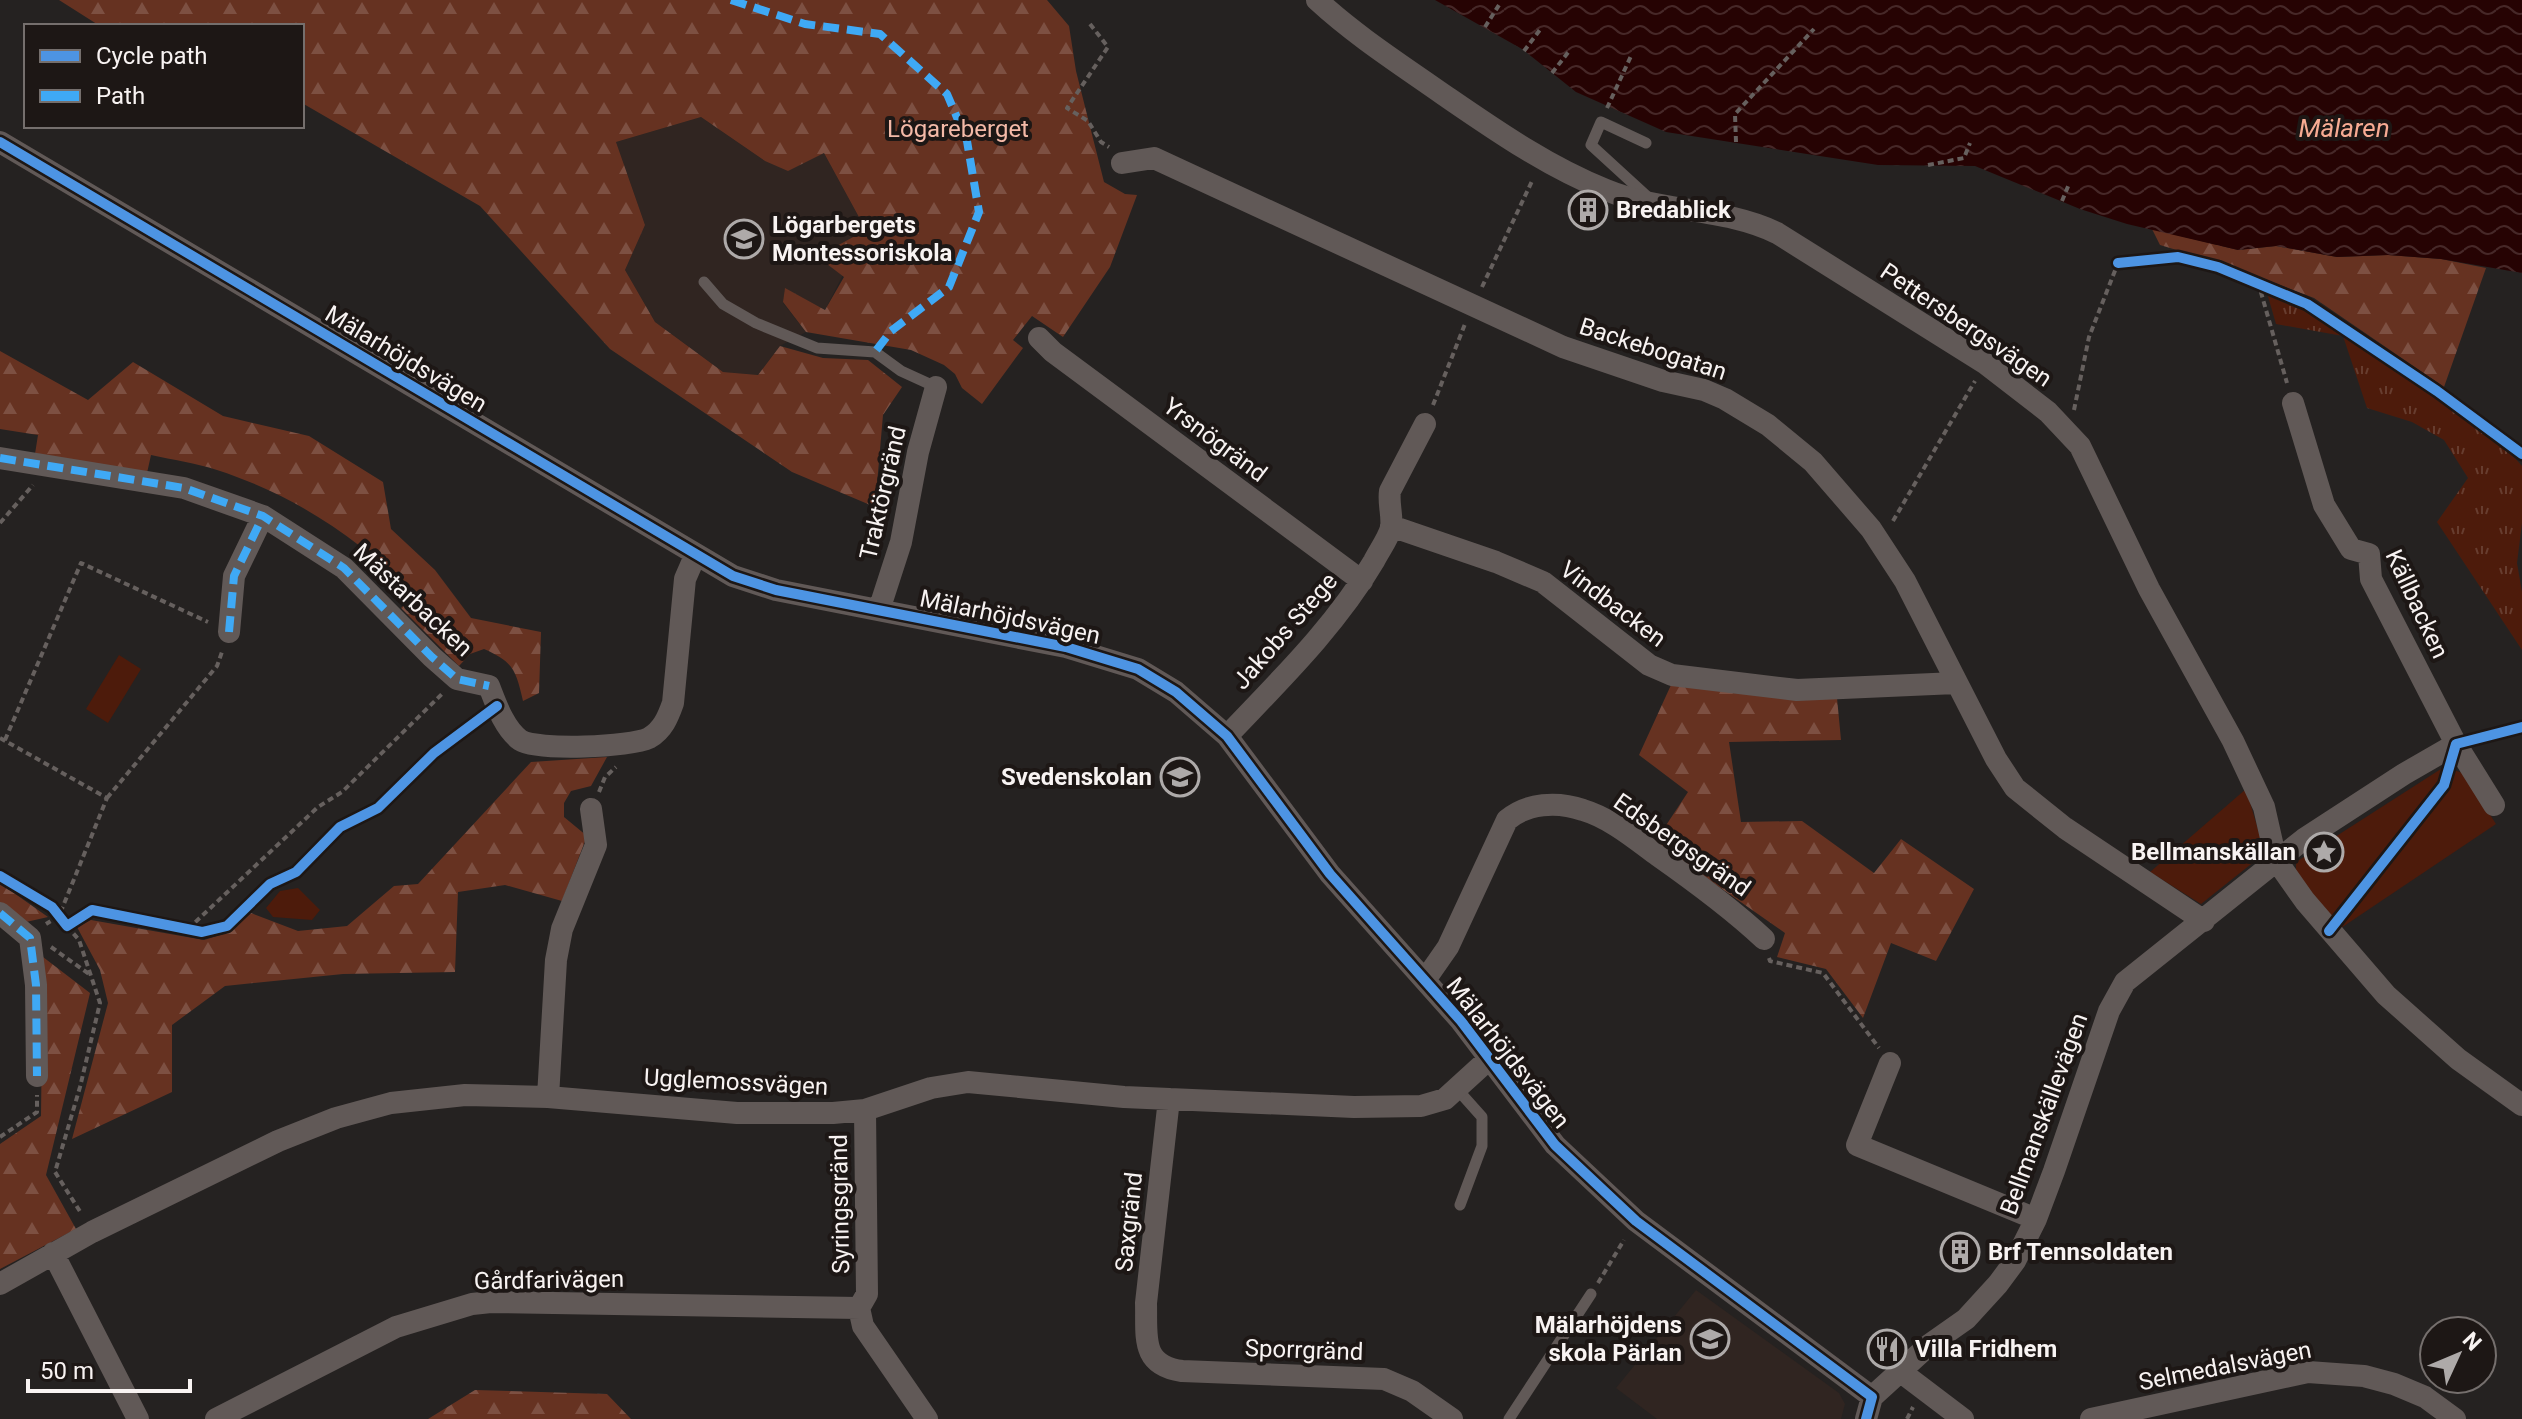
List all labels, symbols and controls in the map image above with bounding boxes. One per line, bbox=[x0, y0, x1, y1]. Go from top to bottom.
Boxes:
legend bbox=[24, 24, 304, 128]
text: Cycle path bbox=[96, 42, 208, 70]
text: Path bbox=[96, 82, 145, 110]
water label: Mälaren bbox=[2298, 113, 2390, 143]
park label: Lögareberget bbox=[887, 115, 1029, 143]
building icon: Bredablick bbox=[1567, 189, 1609, 231]
place label: Bredablick bbox=[1616, 196, 1732, 224]
place label: Lögarbergets Montessoriskola bbox=[772, 211, 952, 267]
school or university icon: Lögarbergets Montessoriskola bbox=[723, 218, 765, 260]
street label: Pettersbergsvägen bbox=[1875, 257, 2057, 393]
street label: Mälarhöjdsvägen bbox=[320, 300, 492, 418]
street label: Backebogatan bbox=[1576, 312, 1730, 386]
street label: Yrsnögränd bbox=[1158, 392, 1272, 488]
street label: Traktörgränd bbox=[854, 423, 912, 563]
street label: Mästarbacken bbox=[348, 538, 478, 662]
street label: Källbacken bbox=[2380, 545, 2454, 663]
street label: Vindbacken bbox=[1555, 555, 1671, 653]
street label: Jakobs Stege bbox=[1227, 567, 1343, 695]
street label: Mälarhöjdsvägen bbox=[917, 584, 1103, 650]
school or university icon: Svedenskolan bbox=[1159, 756, 1201, 798]
place label: Svedenskolan bbox=[1001, 763, 1152, 791]
street label: Edsbergsgränd bbox=[1608, 788, 1756, 902]
place icon: Bellmanskällan bbox=[2303, 831, 2345, 873]
place label: Bellmanskällan bbox=[2131, 838, 2296, 866]
street label: Mälarhöjdsvägen bbox=[1440, 972, 1576, 1134]
street label: Bellmanskällevägen bbox=[1994, 1009, 2094, 1219]
street label: Ugglemossvägen bbox=[643, 1063, 829, 1101]
street label: Syringsgränd bbox=[825, 1134, 855, 1274]
street label: Saxgränd bbox=[1110, 1171, 1148, 1273]
building icon: Brf Tennsoldaten bbox=[1939, 1231, 1981, 1273]
place label: Brf Tennsoldaten bbox=[1988, 1238, 2173, 1266]
street label: Gårdfarivägen bbox=[474, 1265, 624, 1295]
place label: Mälarhöjdens skola Pärlan bbox=[1535, 1311, 1682, 1367]
north arrow bbox=[2418, 1315, 2498, 1395]
school or university icon: Mälarhöjdens skola Pärlan bbox=[1689, 1318, 1731, 1360]
text: N bbox=[2458, 1327, 2486, 1356]
restaurant icon: Villa Fridhem bbox=[1866, 1328, 1908, 1370]
street label: Sporrgränd bbox=[1244, 1334, 1364, 1366]
place label: Villa Fridhem bbox=[1915, 1335, 2057, 1363]
street label: Selmedalsvägen bbox=[2136, 1336, 2314, 1396]
scale bar bbox=[28, 1343, 190, 1393]
text: 50 m bbox=[40, 1357, 94, 1385]

